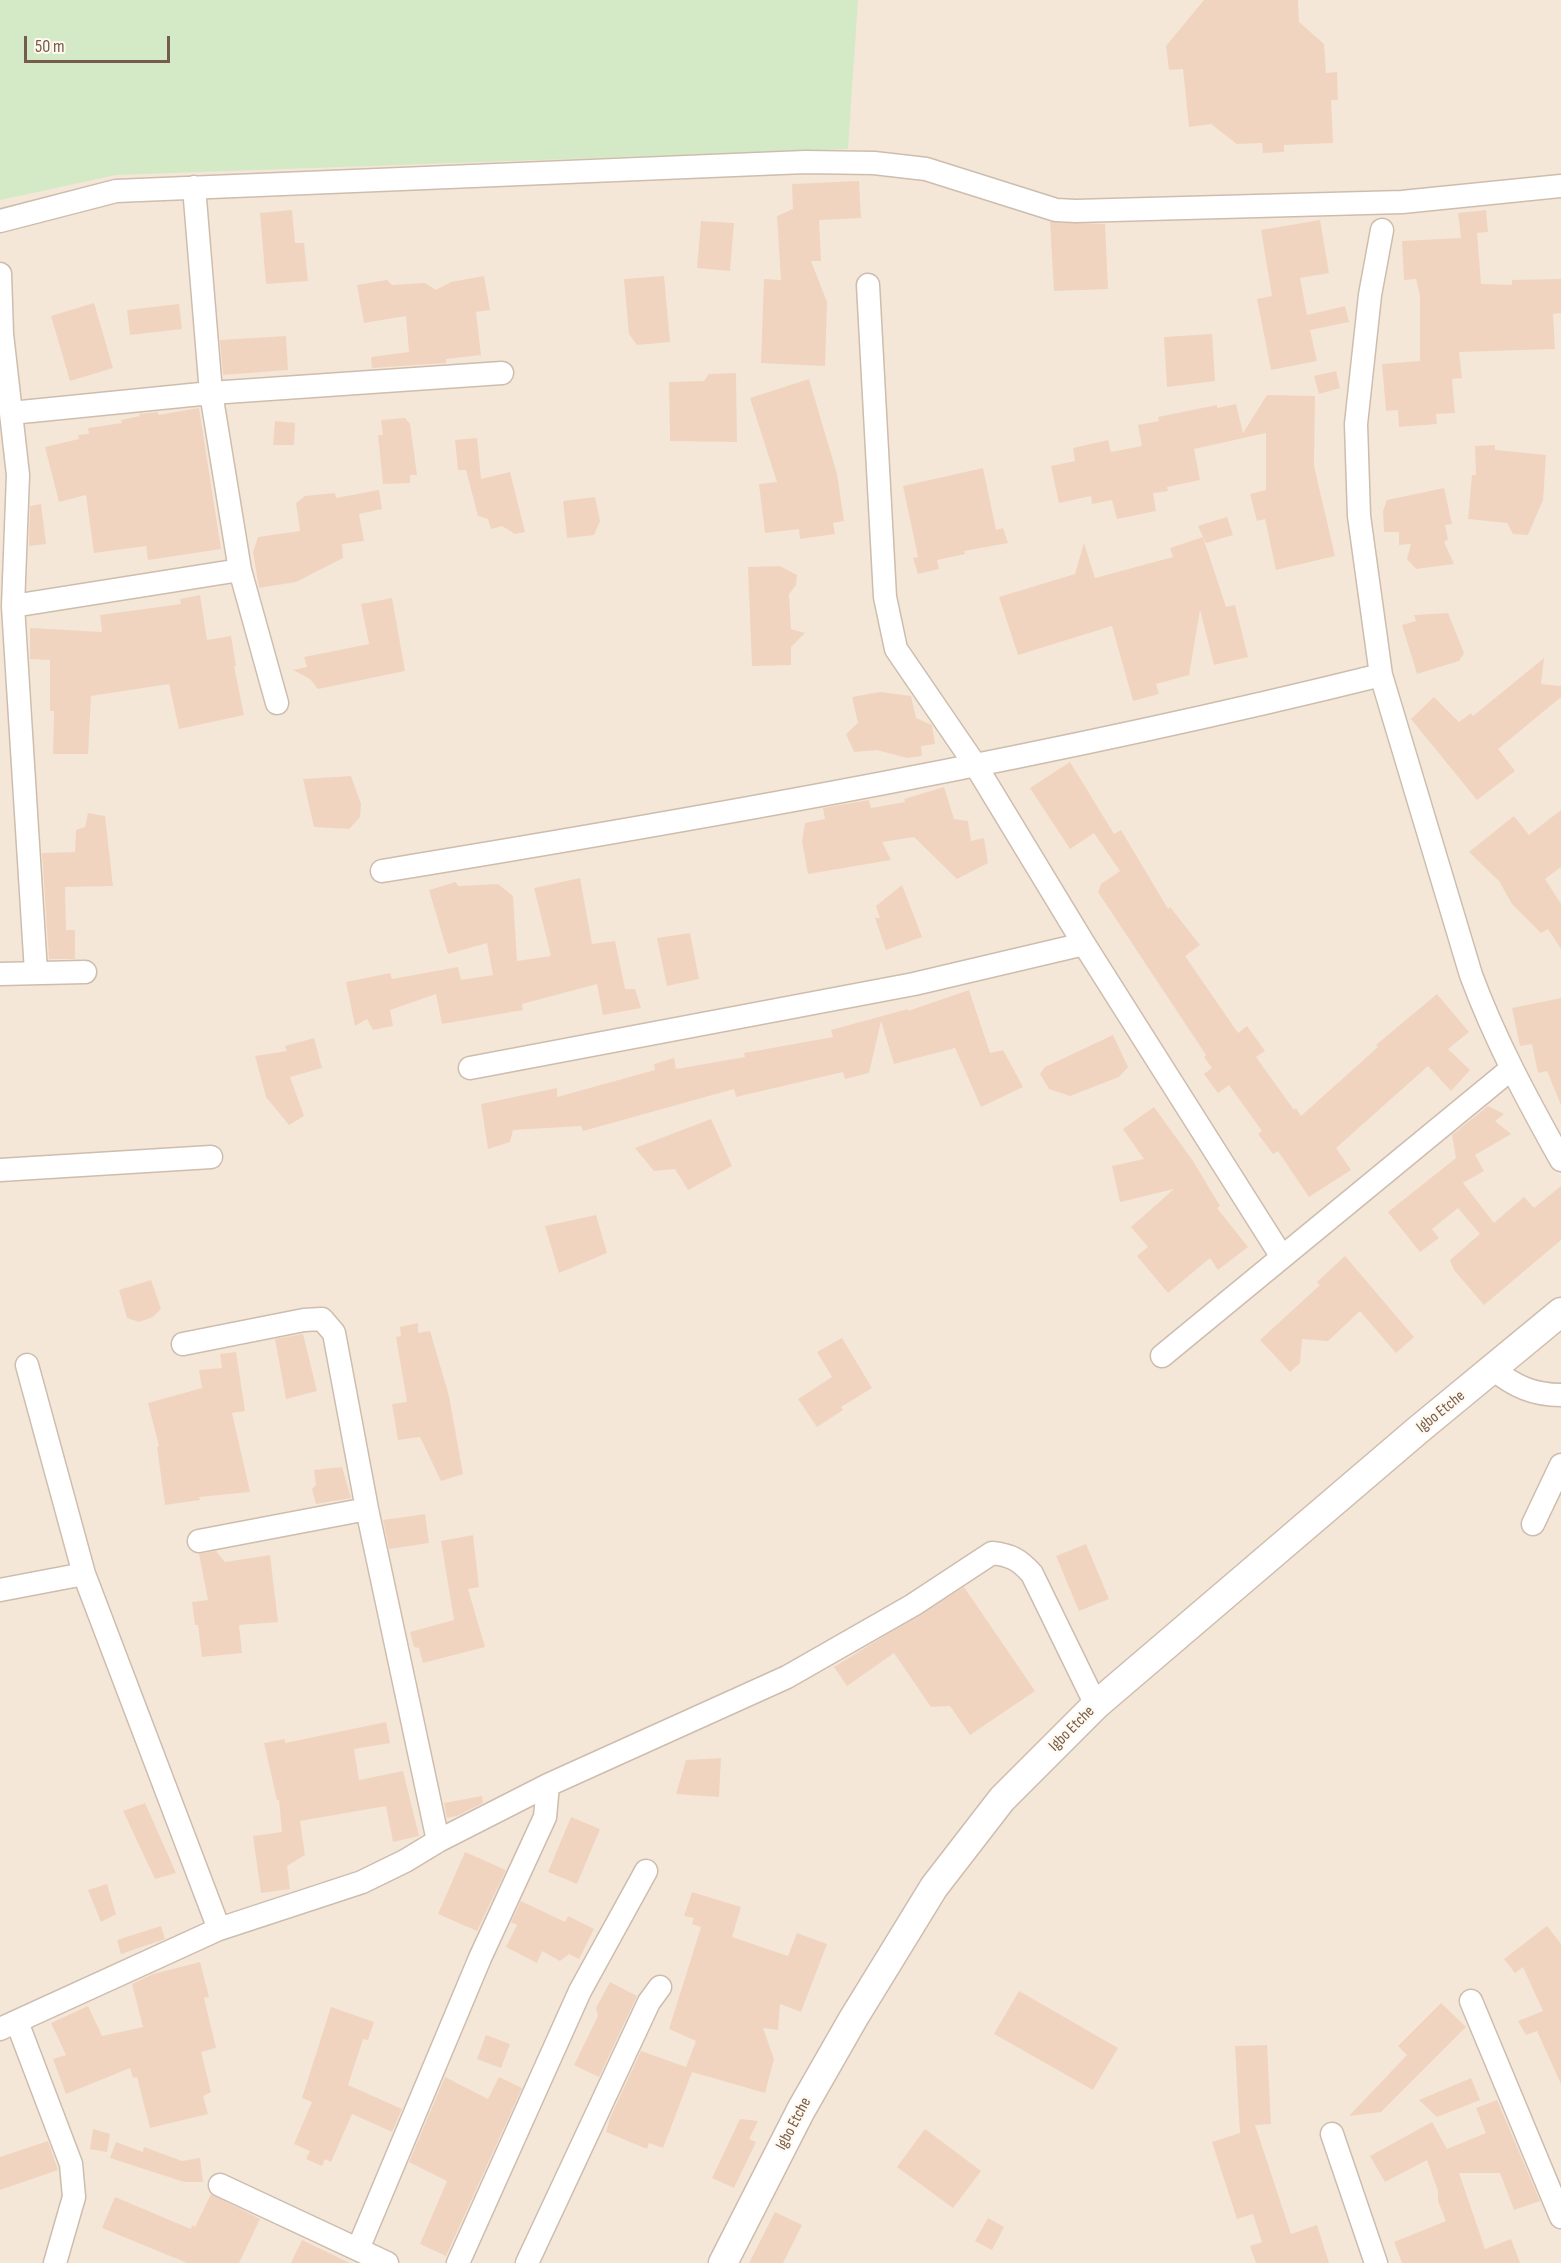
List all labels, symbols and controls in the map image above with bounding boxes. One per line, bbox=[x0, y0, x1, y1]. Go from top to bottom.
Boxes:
scale bar bbox=[27, 24, 172, 62]
text: 50 m bbox=[35, 36, 65, 57]
street label: Igbo Etche bbox=[1413, 1387, 1469, 1437]
street label: Igbo Etche bbox=[1045, 1702, 1099, 1756]
street label: Igbo Etche bbox=[772, 2095, 816, 2153]

